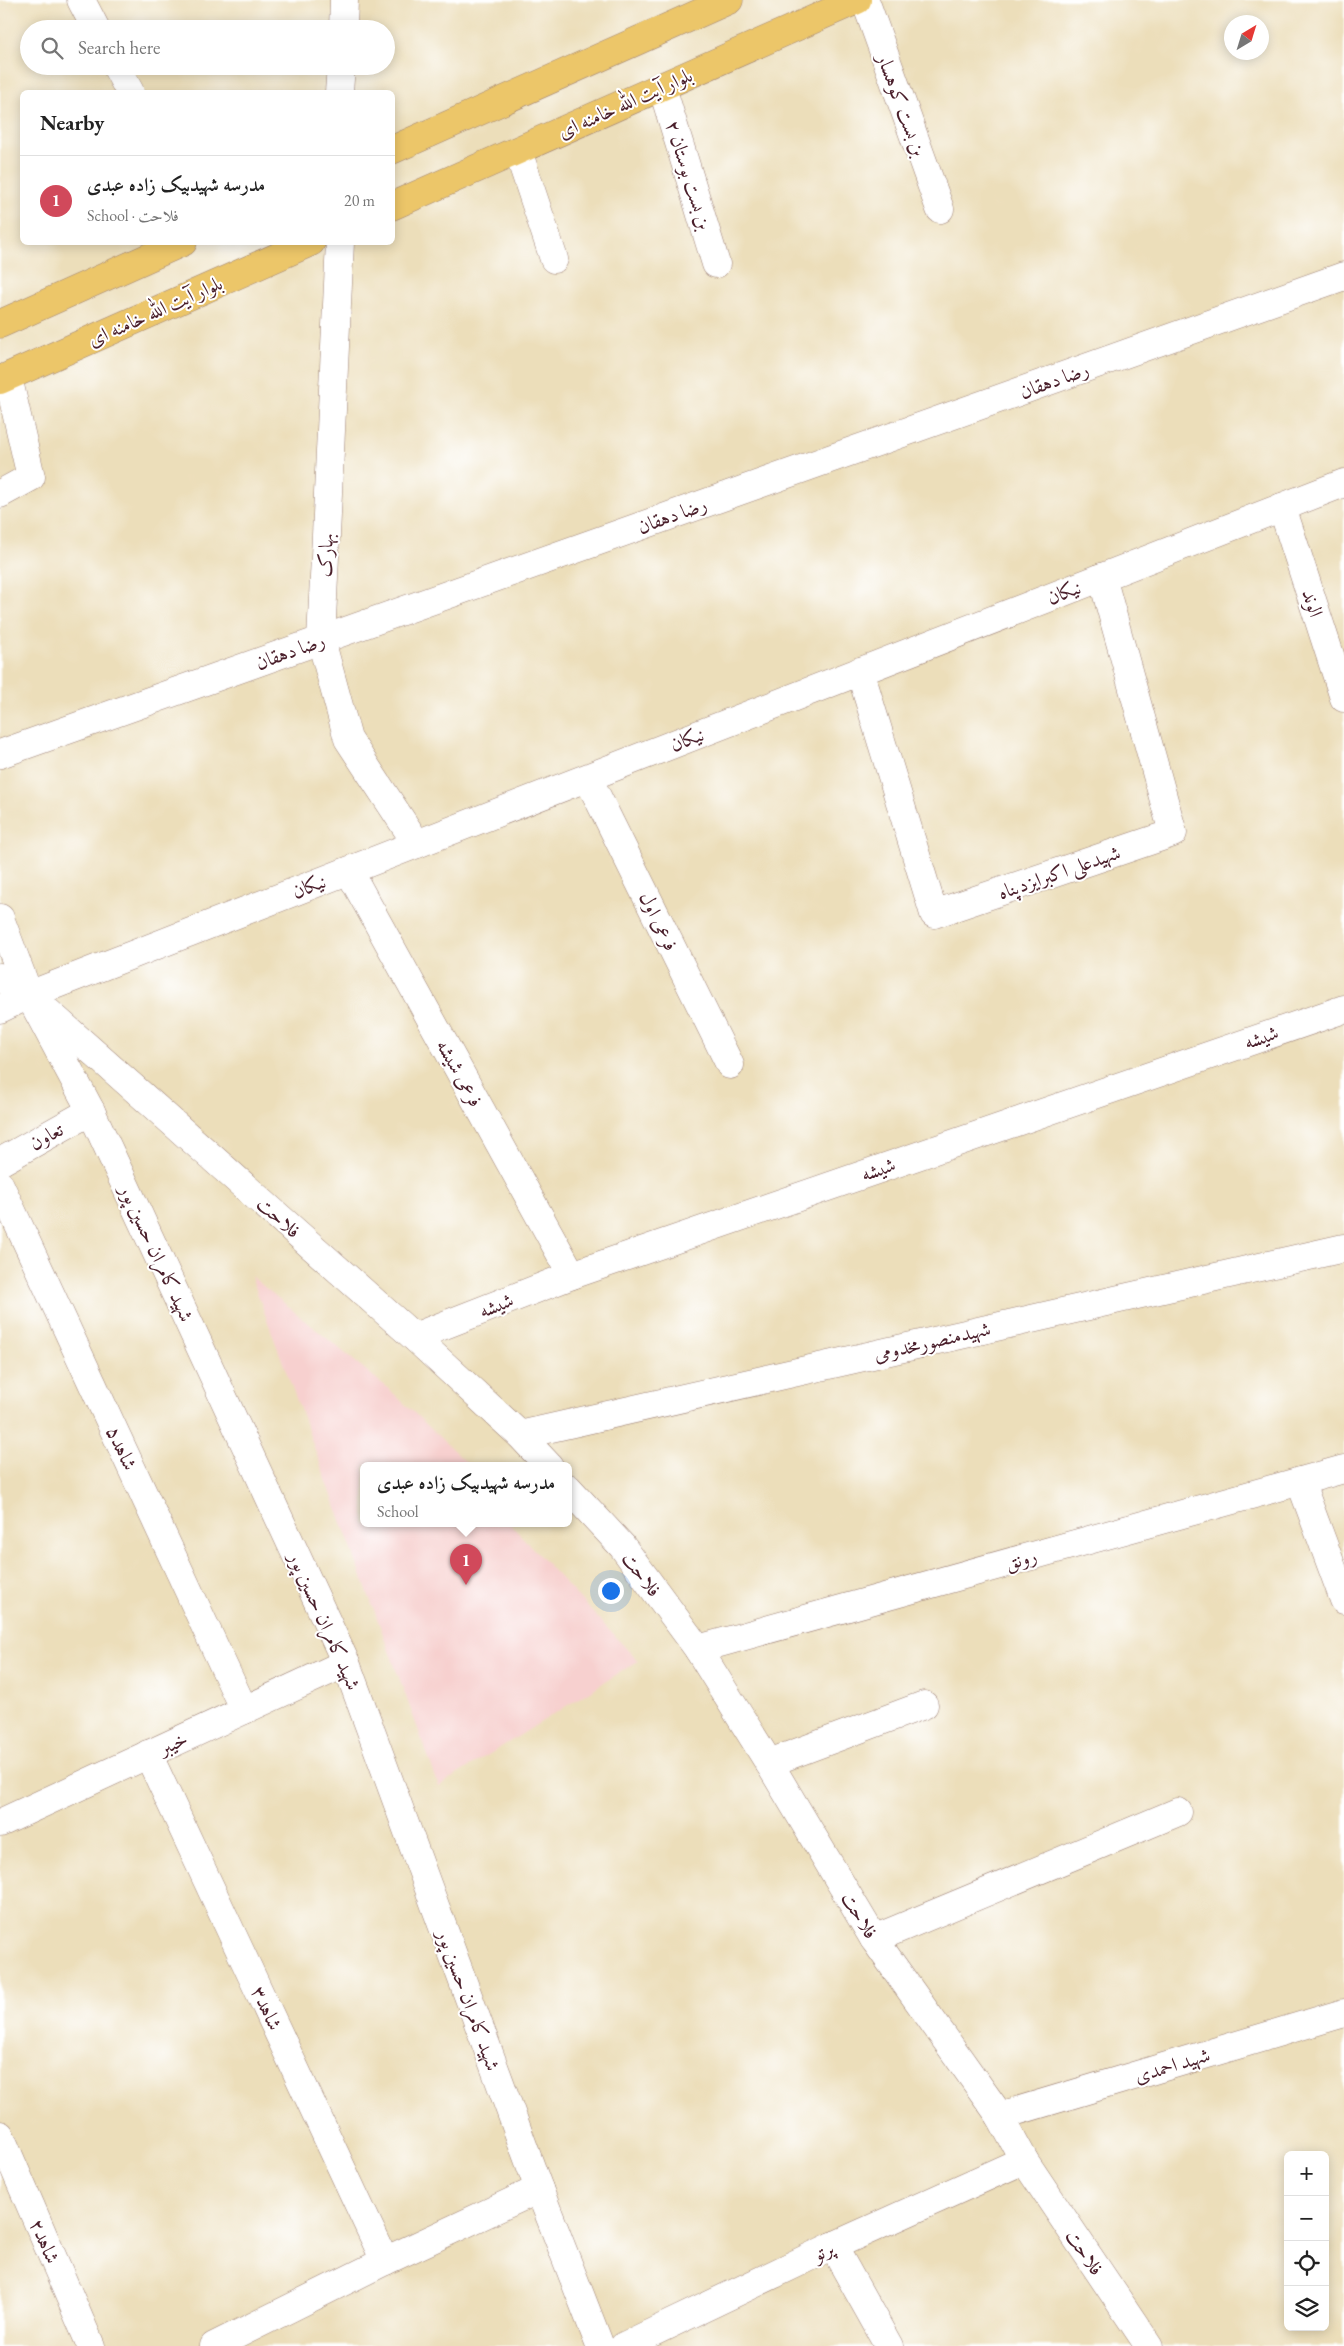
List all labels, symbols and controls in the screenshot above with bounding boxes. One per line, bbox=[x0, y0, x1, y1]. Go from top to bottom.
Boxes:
north arrow bbox=[1224, 15, 1269, 60]
search box bbox=[20, 20, 395, 75]
icon: search bbox=[38, 34, 66, 62]
text: Search here bbox=[78, 35, 160, 60]
street label: بن بست کوهسار bbox=[871, 48, 933, 160]
street label: بلوار آیت الله خامنه ای bbox=[553, 60, 696, 144]
text: Nearby bbox=[40, 109, 104, 136]
street label: بن بست بوستان ۲ bbox=[660, 117, 718, 233]
text: مدرسه شهیدبیک زاده عبدی bbox=[87, 172, 265, 197]
text: 1 bbox=[52, 190, 60, 211]
text: 20 m bbox=[344, 190, 375, 211]
text: School · فلاحت bbox=[87, 205, 179, 226]
street label: بلوار آیت الله خامنه ای bbox=[83, 268, 226, 352]
street label: رضا دهقان bbox=[1016, 355, 1092, 405]
street label: رضا دهقان bbox=[634, 490, 710, 540]
street label: بهارک bbox=[311, 532, 339, 578]
street label: نیکان bbox=[1043, 574, 1085, 610]
street label: الوند bbox=[1296, 586, 1330, 620]
street label: رضا دهقان bbox=[252, 626, 328, 676]
street label: نیکان bbox=[666, 721, 708, 757]
street label: شهیدعلی اکبرایزدپناه bbox=[994, 839, 1124, 907]
street label: نیکان bbox=[288, 868, 330, 904]
street label: فرعی اول bbox=[634, 887, 684, 955]
street label: شیشه bbox=[1240, 1019, 1282, 1055]
street label: فرعی شیشه bbox=[431, 1035, 489, 1111]
street label: تعاون bbox=[24, 1116, 68, 1156]
street label: شیشه bbox=[857, 1151, 899, 1187]
street label: شهید کامران حسین پور bbox=[111, 1178, 200, 1327]
street label: فلاحت bbox=[252, 1190, 306, 1244]
street label: شیشه bbox=[475, 1286, 517, 1324]
street label: شهیدمنصورمخدومی bbox=[871, 1315, 993, 1367]
street label: شاهد۵ bbox=[100, 1422, 144, 1474]
popup bbox=[360, 1462, 572, 1527]
text: مدرسه شهیدبیک زاده عبدی bbox=[377, 1470, 555, 1495]
text: School bbox=[377, 1501, 419, 1522]
street label: رونق bbox=[1002, 1542, 1040, 1576]
pin: 1 bbox=[450, 1544, 482, 1585]
street label: شهید کامران حسین پور bbox=[280, 1546, 367, 1695]
street label: فلاحت bbox=[616, 1546, 668, 1602]
your location bbox=[598, 1578, 624, 1604]
street label: خیبر bbox=[153, 1725, 192, 1762]
street label: فلاحت bbox=[836, 1887, 884, 1943]
street label: شهید کامران حسین پور bbox=[429, 1924, 507, 2075]
street label: شاهد۳ bbox=[245, 1982, 289, 2034]
street label: شهید احمدی bbox=[1131, 2041, 1213, 2089]
map controls bbox=[1284, 2151, 1329, 2331]
button: + bbox=[1284, 2151, 1329, 2196]
button: − bbox=[1284, 2196, 1329, 2241]
street label: شاهد۲ bbox=[24, 2215, 66, 2267]
street label: فلاحت bbox=[1060, 2224, 1110, 2280]
street label: پرتو bbox=[807, 2234, 840, 2269]
button: locate bbox=[1284, 2241, 1329, 2286]
button: layers bbox=[1284, 2286, 1329, 2331]

